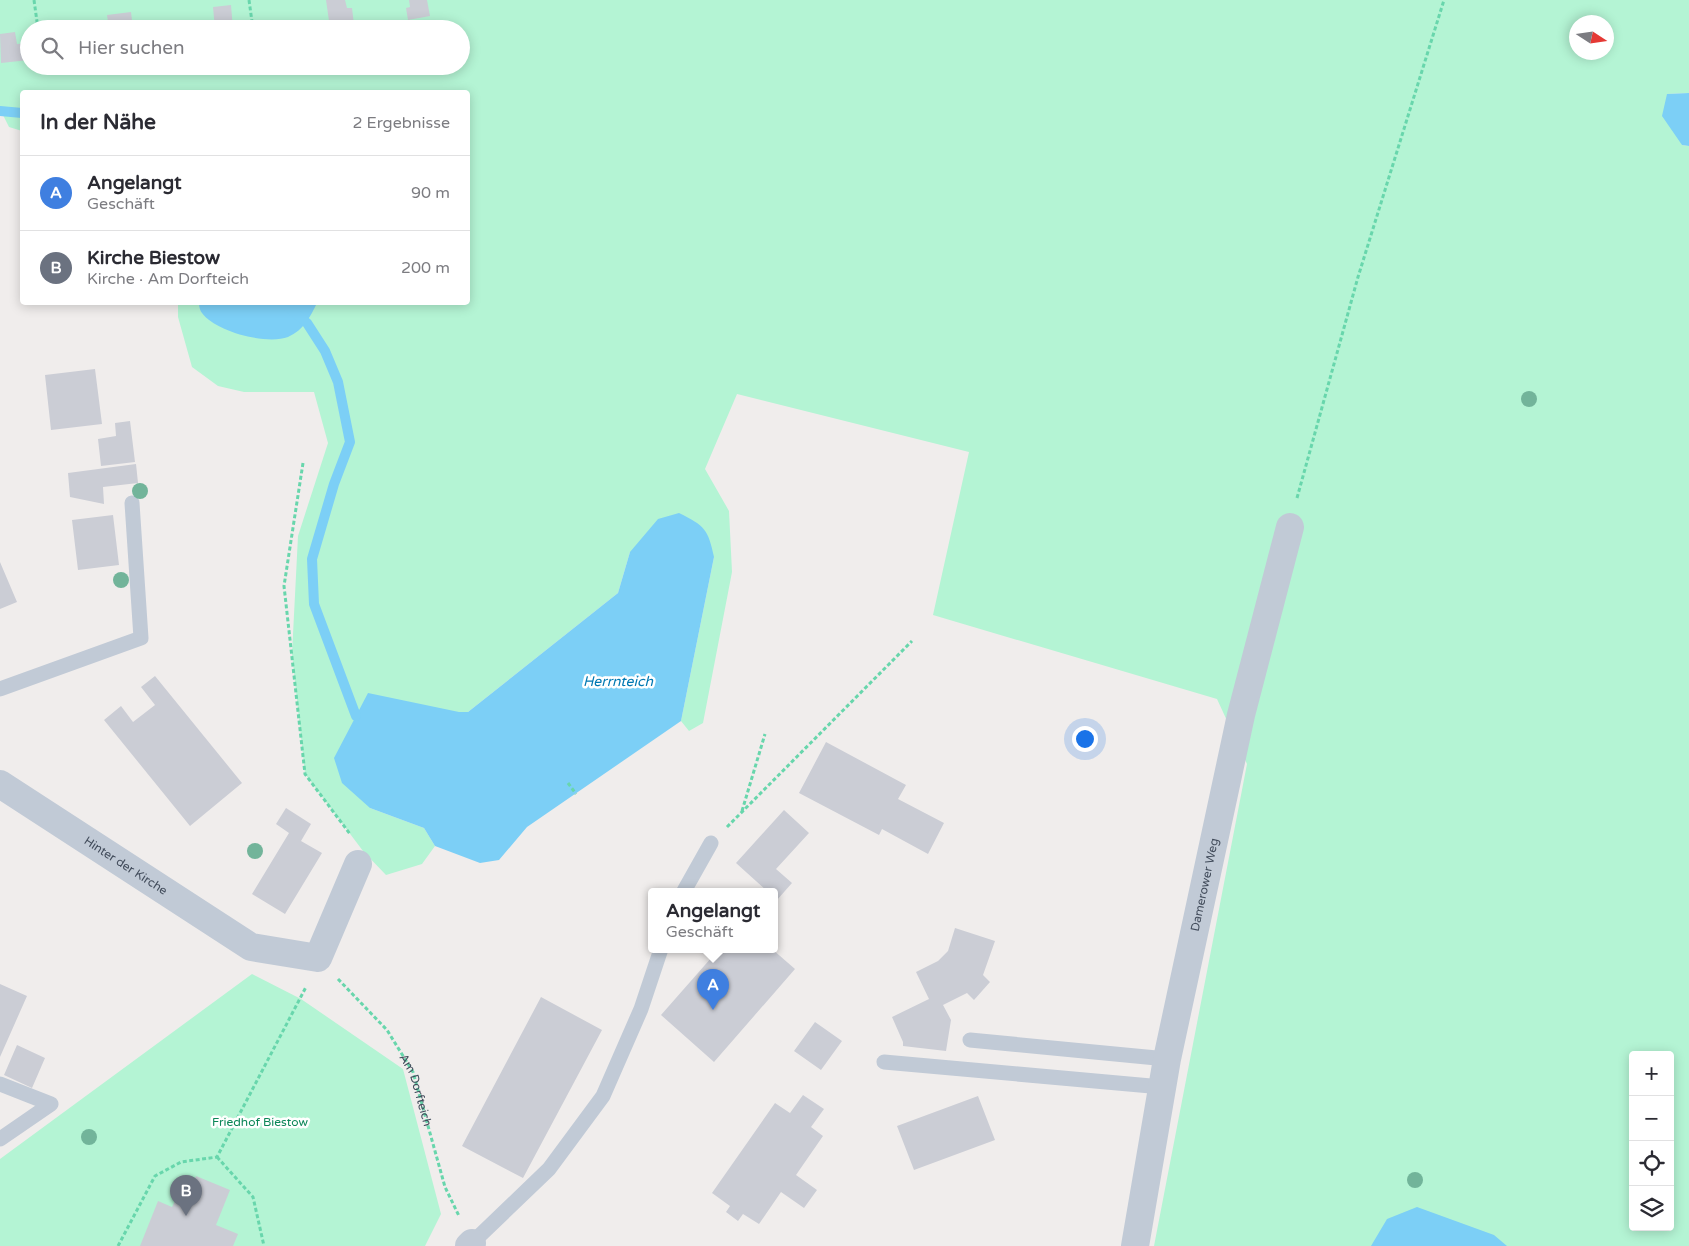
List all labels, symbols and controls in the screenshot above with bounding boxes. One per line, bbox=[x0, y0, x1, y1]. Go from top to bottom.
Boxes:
north arrow bbox=[1569, 15, 1614, 60]
search box bbox=[20, 20, 470, 75]
icon: search bbox=[38, 34, 66, 62]
text: Hier suchen bbox=[78, 37, 185, 59]
text: In der Nähe bbox=[40, 110, 156, 135]
text: 2 Ergebnisse bbox=[352, 113, 450, 133]
text: Angelangt bbox=[87, 172, 182, 194]
text: A bbox=[50, 183, 62, 203]
text: 90 m bbox=[411, 183, 450, 203]
text: Geschäft bbox=[87, 194, 155, 214]
text: Kirche Biestow bbox=[87, 247, 220, 269]
text: B bbox=[50, 258, 62, 278]
text: 200 m bbox=[401, 258, 450, 278]
text: Kirche · Am Dorfteich bbox=[87, 269, 249, 289]
water label: Herrnteich bbox=[583, 673, 653, 690]
your location bbox=[1072, 726, 1098, 752]
street label: Hinter der Kirche bbox=[82, 834, 170, 898]
street label: Damerower Weg bbox=[1188, 837, 1221, 933]
popup bbox=[648, 888, 778, 953]
text: Angelangt bbox=[666, 900, 760, 922]
text: Geschäft bbox=[666, 922, 734, 942]
pin: A bbox=[697, 969, 729, 1010]
street label: Am Dorfteich bbox=[396, 1051, 435, 1128]
map controls bbox=[1629, 1051, 1674, 1231]
button: + bbox=[1629, 1051, 1674, 1096]
button: − bbox=[1629, 1096, 1674, 1141]
park label: Friedhof Biestow bbox=[212, 1115, 309, 1129]
button: locate bbox=[1629, 1141, 1674, 1186]
pin: B bbox=[170, 1175, 202, 1216]
button: layers bbox=[1629, 1186, 1674, 1231]

